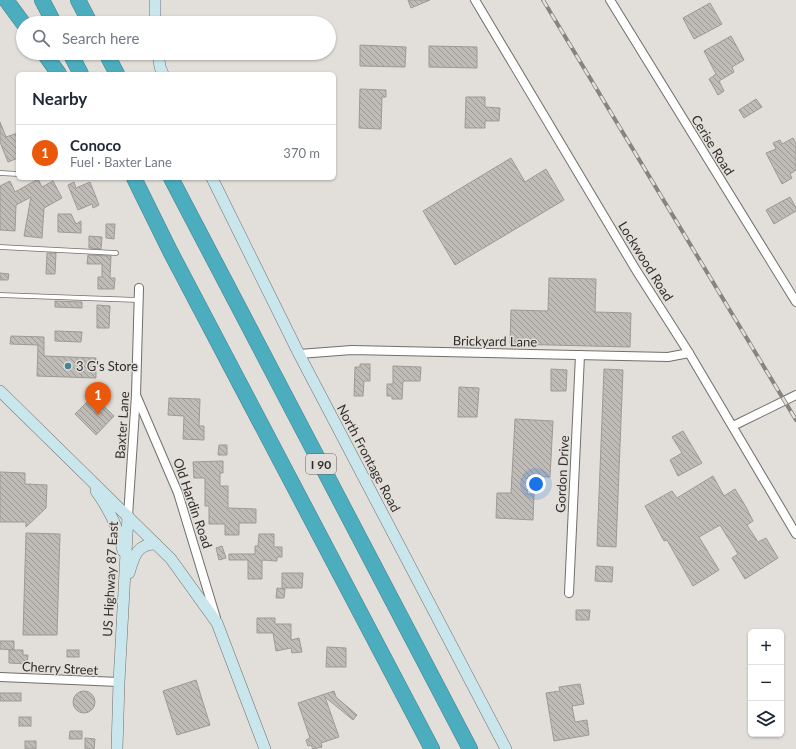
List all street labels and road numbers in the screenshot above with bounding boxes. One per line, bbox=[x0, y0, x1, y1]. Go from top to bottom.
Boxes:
street label: Cerise Road bbox=[688, 112, 738, 178]
street label: Lockwood Road bbox=[615, 218, 677, 304]
street label: Brickyard Lane bbox=[453, 332, 537, 350]
street label: Baxter Lane bbox=[112, 391, 132, 459]
street label: North Frontage Road bbox=[334, 401, 404, 515]
street label: Gordon Drive bbox=[552, 435, 572, 513]
road number: I 90 bbox=[306, 454, 336, 474]
street label: Old Hardin Road bbox=[170, 456, 216, 550]
street label: US Highway 87 East bbox=[99, 521, 121, 637]
street label: Cherry Street bbox=[22, 658, 99, 678]

